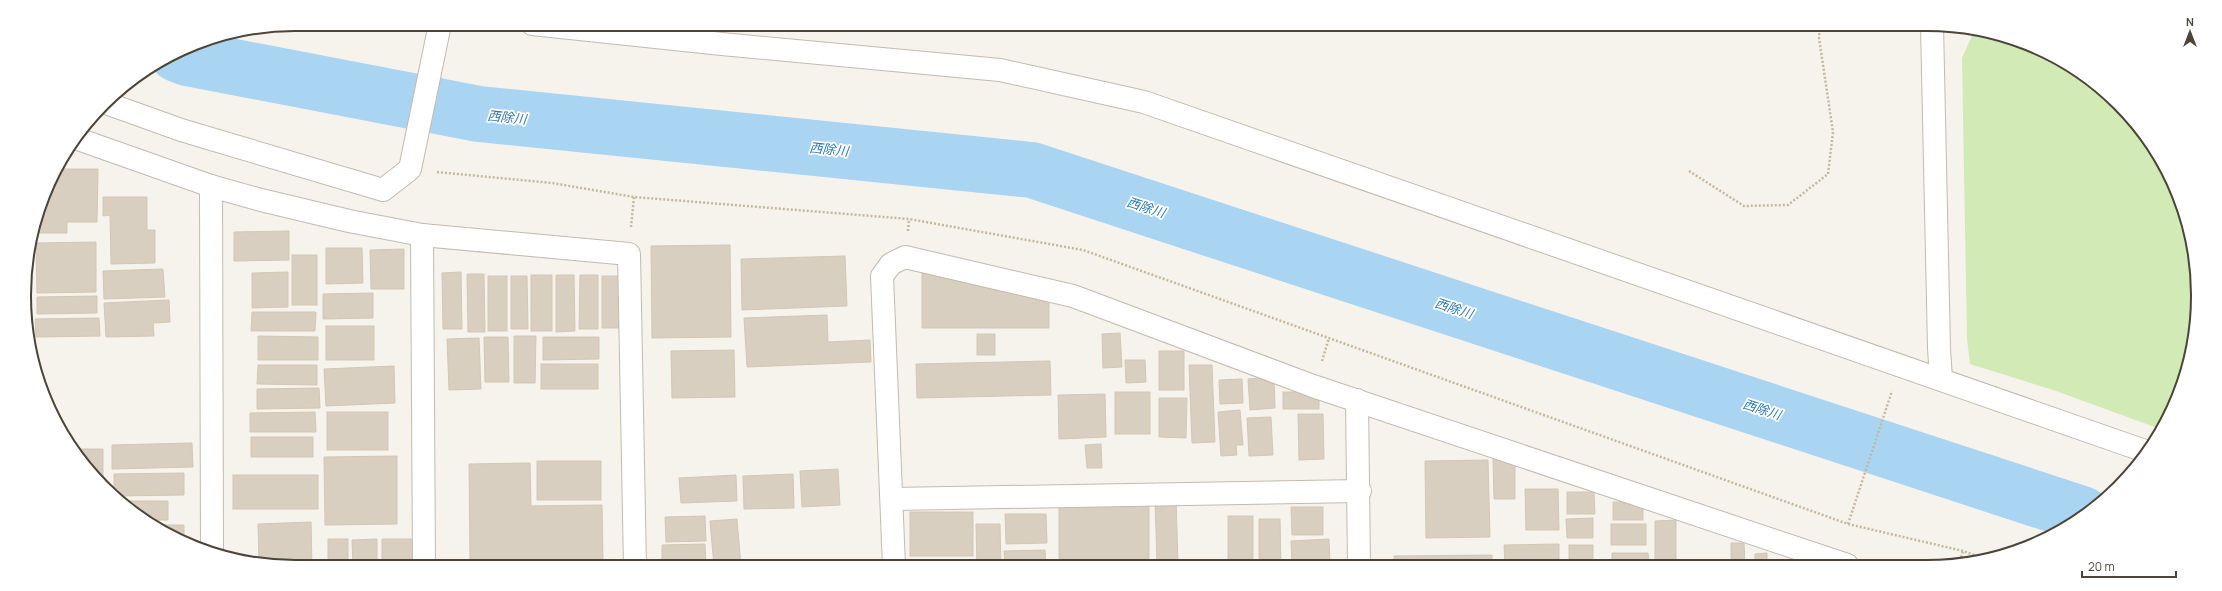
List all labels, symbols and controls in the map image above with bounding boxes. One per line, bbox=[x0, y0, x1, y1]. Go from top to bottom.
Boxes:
north arrow bbox=[2170, 12, 2210, 52]
text: N bbox=[2186, 14, 2194, 29]
water label: 西除川 bbox=[487, 106, 529, 128]
water label: 西除川 bbox=[809, 138, 851, 160]
water label: 西除川 bbox=[1125, 192, 1169, 222]
water label: 西除川 bbox=[1433, 293, 1477, 323]
water label: 西除川 bbox=[1741, 394, 1785, 424]
scale bar bbox=[2082, 553, 2176, 579]
text: 20 m bbox=[2088, 558, 2115, 575]

